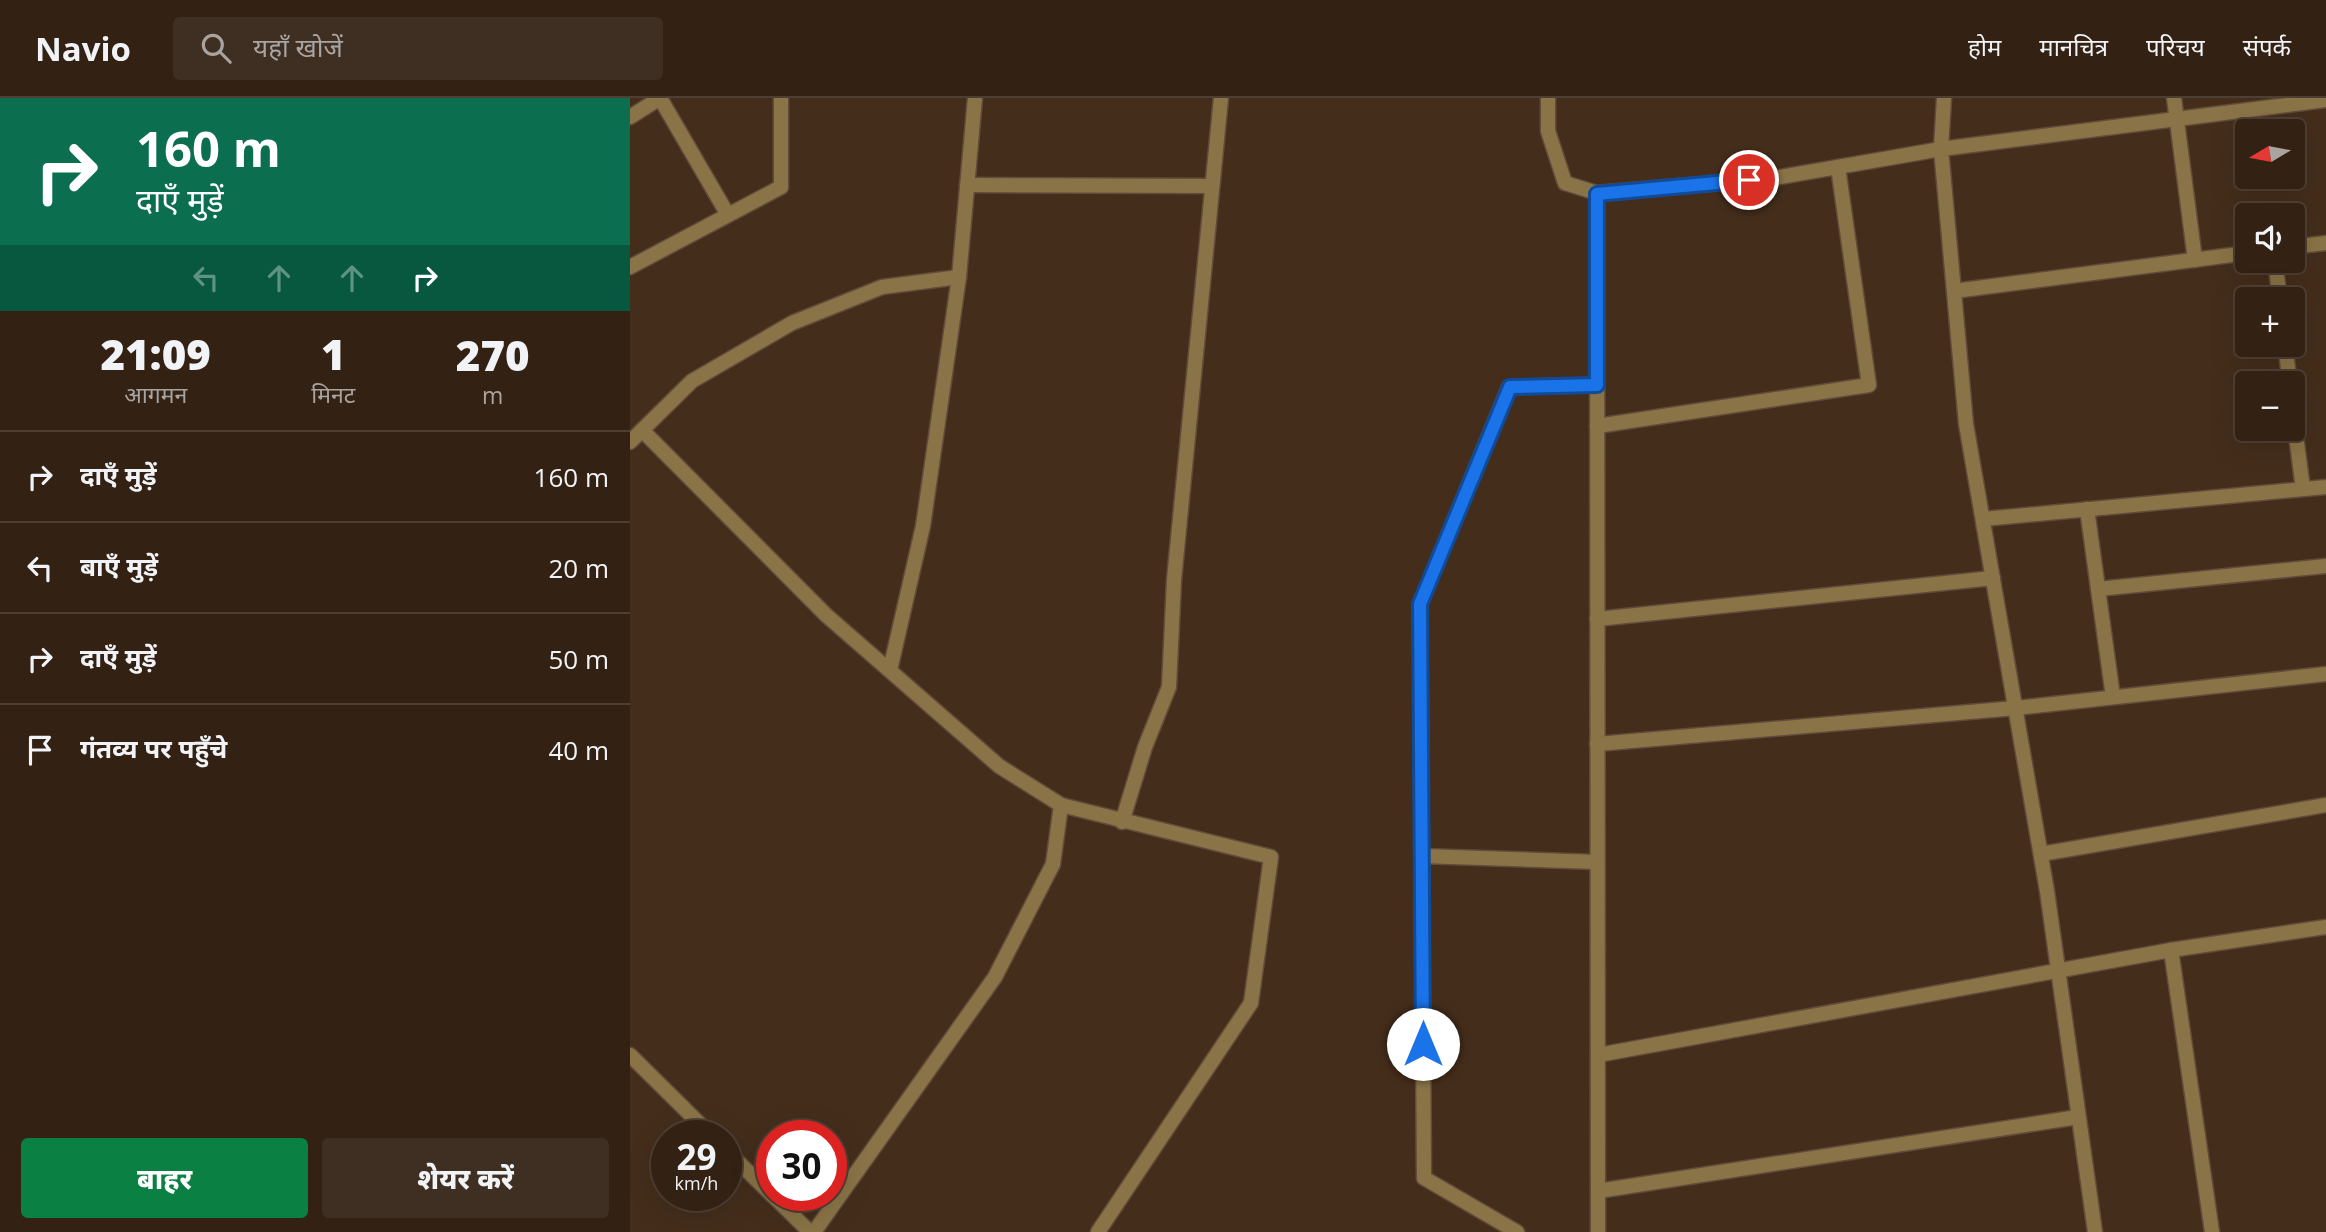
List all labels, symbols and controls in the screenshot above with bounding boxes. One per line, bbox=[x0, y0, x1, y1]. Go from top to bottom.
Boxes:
search box bbox=[173, 17, 663, 80]
text: Navio bbox=[35, 26, 131, 71]
icon: search bbox=[197, 29, 235, 67]
text: यहाँ खोजें bbox=[253, 29, 343, 65]
text: होम bbox=[1968, 30, 2001, 63]
text: मानचित्र bbox=[2039, 30, 2108, 63]
text: परिचय bbox=[2146, 30, 2205, 63]
text: संपर्क bbox=[2243, 30, 2291, 63]
text: 160 m bbox=[136, 115, 281, 181]
north arrow bbox=[2235, 119, 2305, 189]
map controls bbox=[2235, 119, 2305, 441]
icon: right bbox=[21, 126, 112, 217]
pin bbox=[1719, 150, 1779, 210]
icon: arrive bbox=[1730, 161, 1768, 199]
text: दाएँ मुड़ें bbox=[136, 178, 224, 221]
button: sound bbox=[2235, 203, 2305, 273]
icon: left bbox=[187, 259, 225, 297]
icon: ahead bbox=[260, 259, 298, 297]
icon: ahead bbox=[333, 259, 371, 297]
icon: right bbox=[406, 259, 444, 297]
button: + bbox=[2235, 287, 2305, 357]
text: 21:09 bbox=[100, 325, 211, 382]
text: 1 bbox=[321, 325, 346, 382]
text: 270 bbox=[456, 326, 530, 383]
button: − bbox=[2235, 371, 2305, 441]
text: आगमन bbox=[124, 378, 187, 410]
text: मिनट bbox=[311, 378, 355, 410]
text: m bbox=[482, 379, 503, 411]
text: दाएँ मुड़ें bbox=[80, 457, 157, 493]
icon: right bbox=[21, 458, 59, 496]
text: 160 m bbox=[534, 459, 609, 495]
text: बाएँ मुड़ें bbox=[80, 548, 158, 584]
icon: left bbox=[21, 549, 59, 587]
text: 20 m bbox=[548, 550, 609, 586]
text: दाएँ मुड़ें bbox=[80, 639, 157, 675]
icon: right bbox=[21, 640, 59, 678]
text: 50 m bbox=[548, 641, 609, 677]
text: गंतव्य पर पहुँचे bbox=[80, 730, 227, 766]
icon: arrive bbox=[21, 731, 59, 769]
text: 40 m bbox=[548, 732, 609, 768]
position arrow bbox=[1386, 1007, 1460, 1081]
speed limit sign: 30 bbox=[756, 1120, 847, 1211]
text: 29 bbox=[676, 1133, 717, 1180]
button: बाहर bbox=[21, 1138, 308, 1218]
button: शेयर करें bbox=[322, 1138, 609, 1218]
text: km/h bbox=[675, 1171, 718, 1195]

